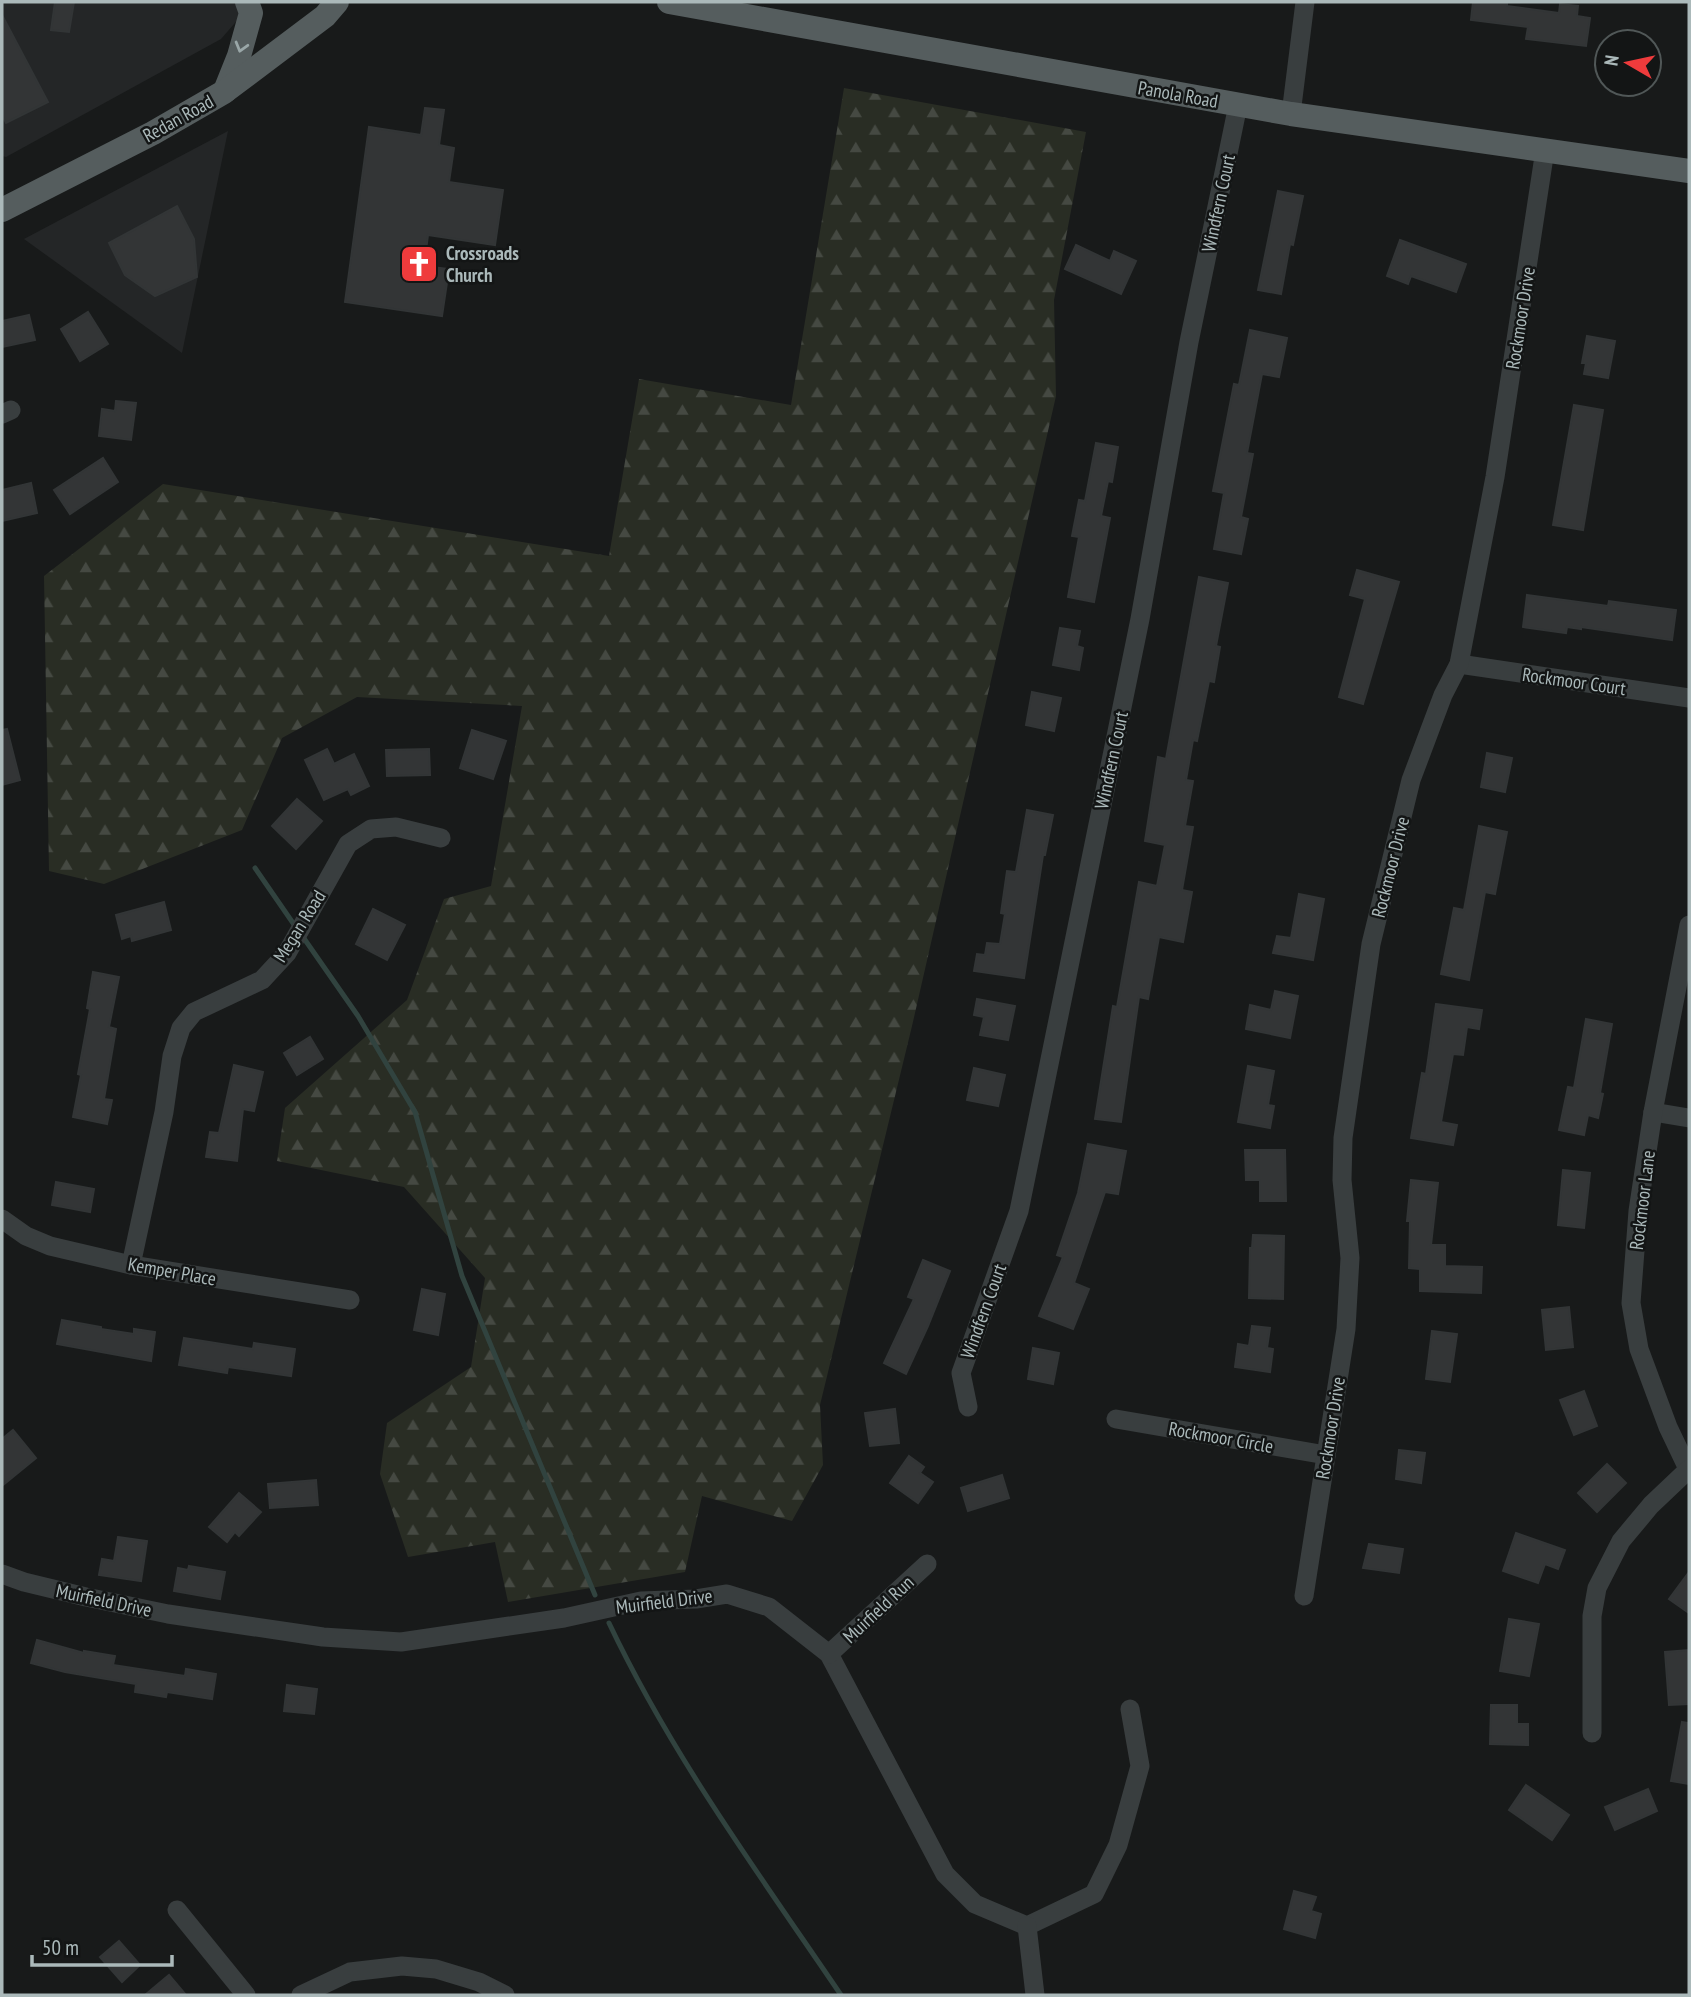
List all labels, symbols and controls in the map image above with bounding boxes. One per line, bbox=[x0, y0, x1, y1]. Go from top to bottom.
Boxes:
north arrow bbox=[1593, 28, 1663, 98]
one-way arrow bbox=[235, 41, 250, 53]
text: N bbox=[1599, 53, 1624, 67]
street label: Panola Road bbox=[1136, 75, 1220, 113]
street label: Redan Road bbox=[139, 89, 217, 147]
street label: Windfern Court bbox=[1196, 151, 1240, 254]
place label: Crossroads Church bbox=[446, 241, 519, 287]
church icon: Crossroads Church bbox=[398, 243, 440, 285]
street label: Rockmoor Drive bbox=[1500, 265, 1540, 371]
street label: Rockmoor Court bbox=[1521, 662, 1628, 700]
street label: Windfern Court bbox=[1089, 708, 1133, 811]
street label: Rockmoor Drive bbox=[1366, 814, 1414, 920]
street label: Megan Road bbox=[268, 886, 330, 966]
street label: Rockmoor Lane bbox=[1624, 1149, 1660, 1251]
street label: Kemper Place bbox=[126, 1251, 218, 1291]
street label: Windfern Court bbox=[955, 1260, 1011, 1362]
street label: Rockmoor Drive bbox=[1310, 1375, 1350, 1481]
street label: Rockmoor Circle bbox=[1167, 1416, 1275, 1458]
street label: Muirfield Run bbox=[838, 1570, 918, 1648]
street label: Muirfield Drive bbox=[54, 1578, 154, 1622]
street label: Muirfield Drive bbox=[614, 1583, 714, 1619]
scale bar bbox=[32, 1924, 172, 1968]
text: 50 m bbox=[42, 1934, 79, 1961]

